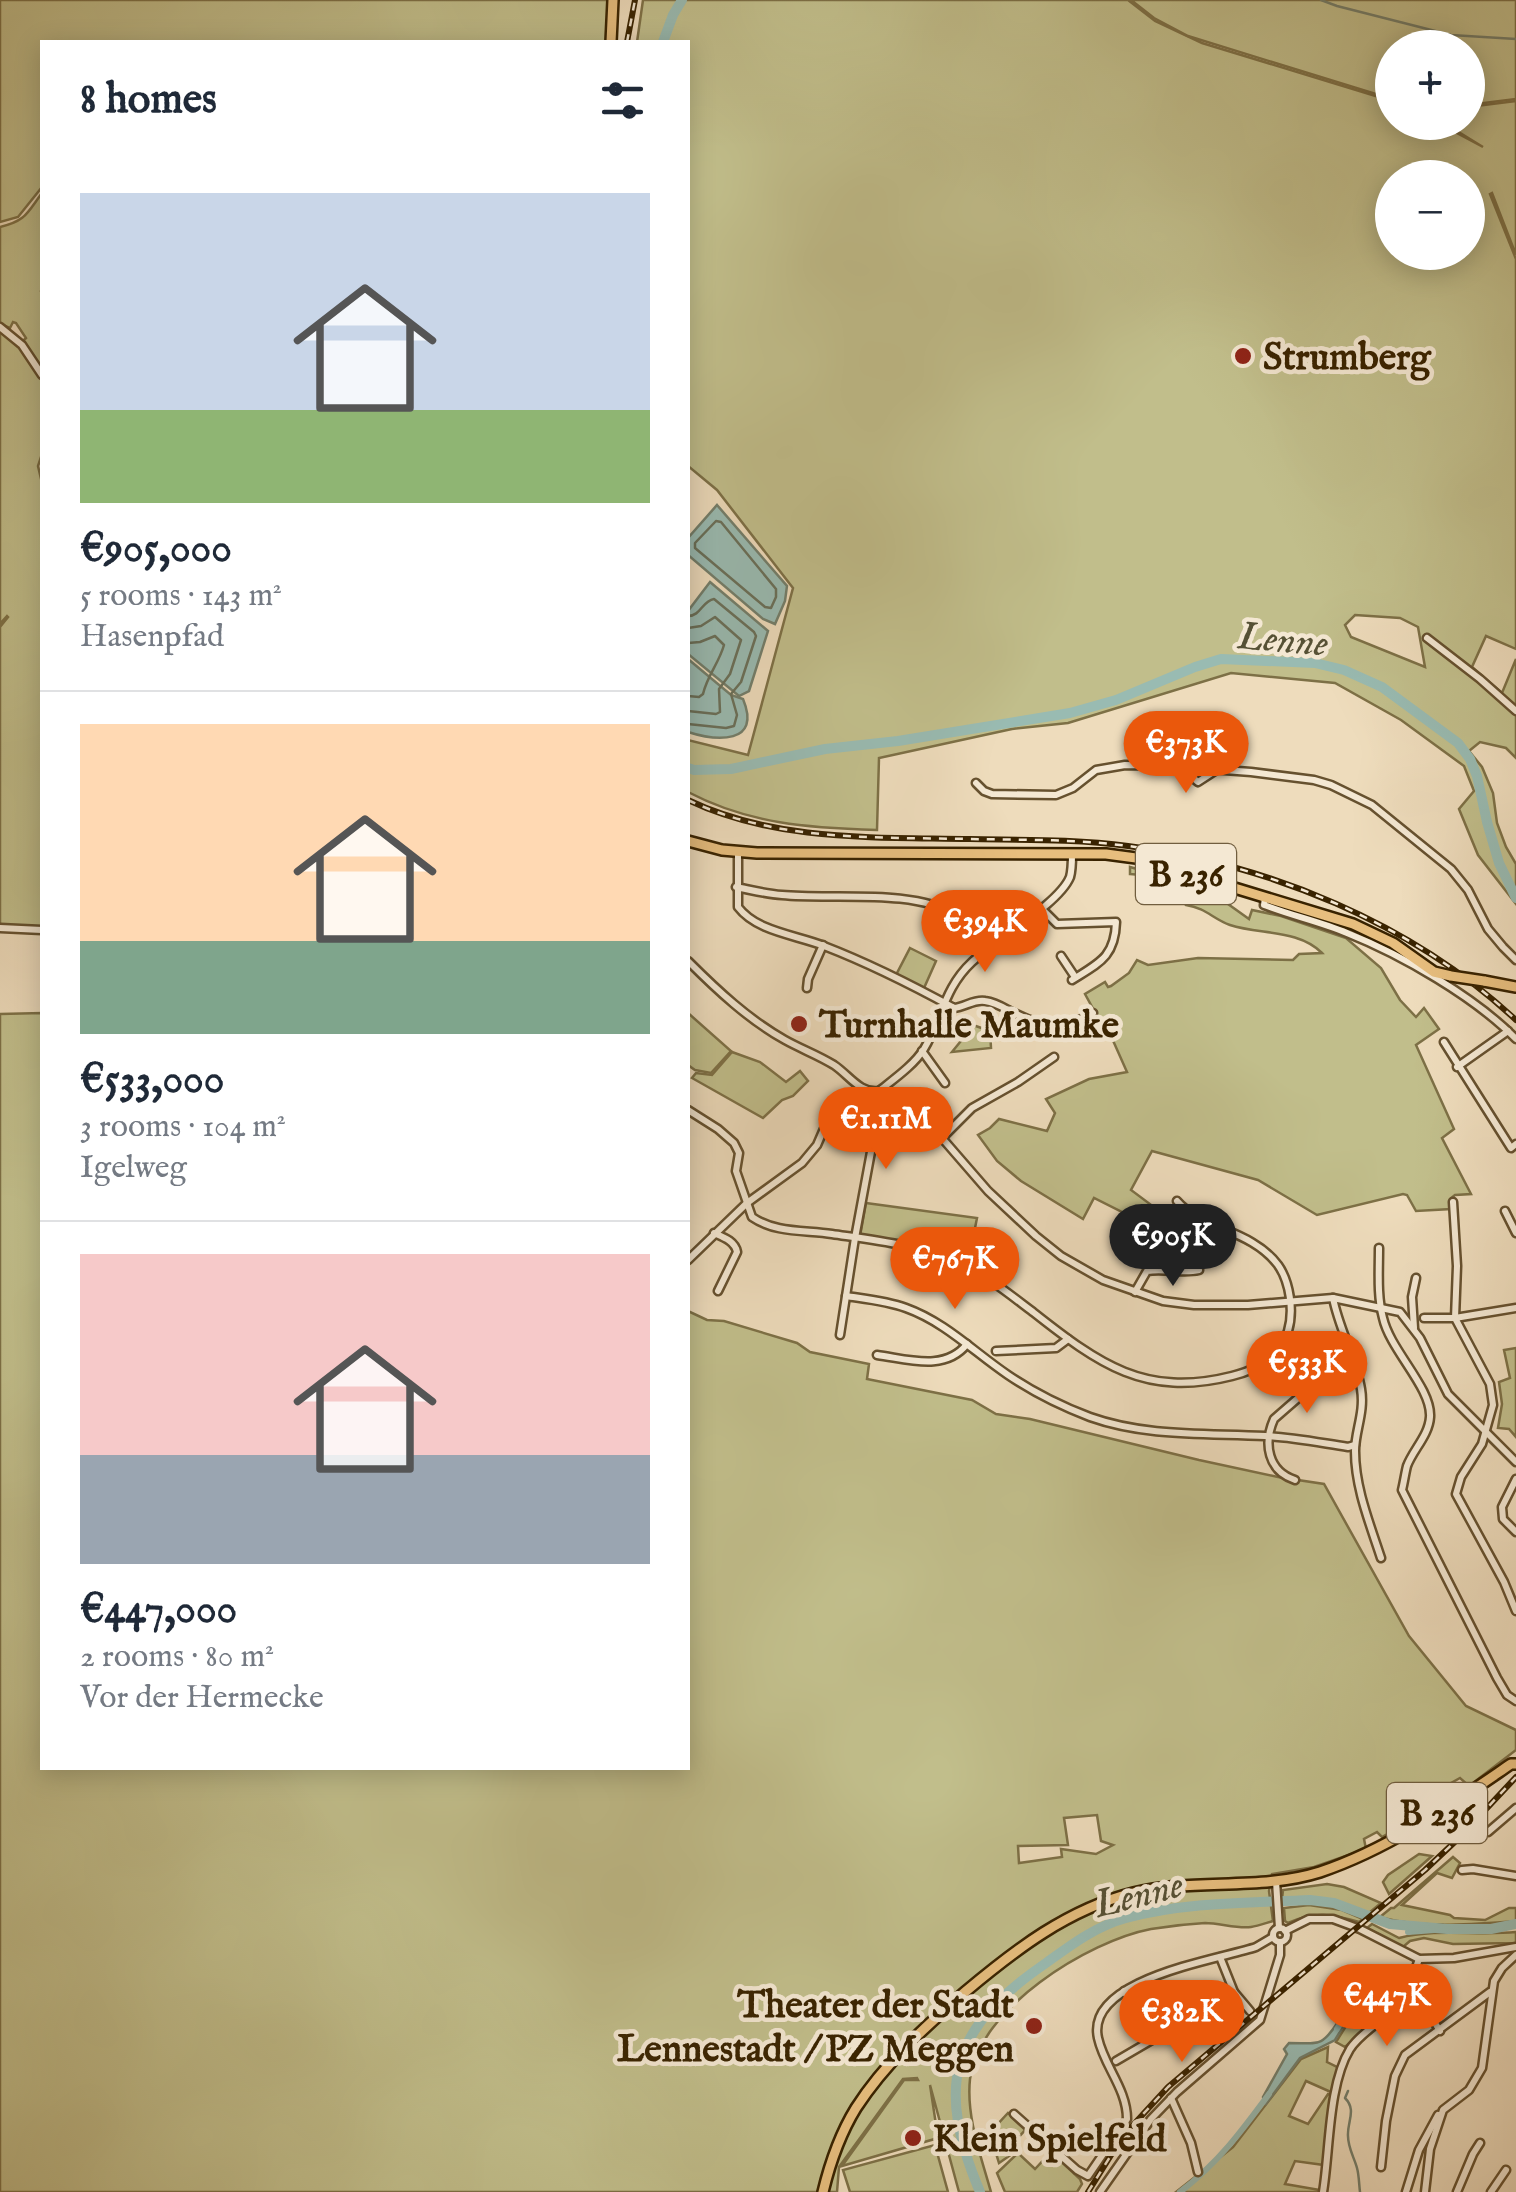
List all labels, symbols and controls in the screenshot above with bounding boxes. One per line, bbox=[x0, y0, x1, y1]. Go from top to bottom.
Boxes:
map controls bbox=[1375, 30, 1485, 270]
button: + bbox=[1375, 30, 1485, 140]
icon: filters bbox=[595, 73, 650, 128]
text: 8 homes bbox=[80, 74, 217, 127]
button: − bbox=[1375, 160, 1485, 270]
icon: home bbox=[275, 258, 455, 438]
place label: Strumberg bbox=[1263, 335, 1432, 383]
marker: Strumberg bbox=[1232, 345, 1254, 367]
text: €905,000 bbox=[80, 523, 232, 576]
text: 5 rooms · 143 m² bbox=[80, 576, 282, 617]
water label: Lenne bbox=[1234, 612, 1331, 671]
text: Hasenpfad bbox=[80, 617, 224, 658]
pin: €373K bbox=[1116, 711, 1256, 796]
text: €373K bbox=[1146, 723, 1226, 764]
icon: home bbox=[275, 789, 455, 969]
road number: B 236 bbox=[1136, 844, 1236, 904]
pin: €394K bbox=[915, 890, 1055, 975]
text: €394K bbox=[943, 902, 1027, 943]
place label: Turnhalle Maumke bbox=[818, 1003, 1120, 1051]
marker: Turnhalle Maumke bbox=[788, 1013, 810, 1035]
text: €533,000 bbox=[80, 1054, 224, 1107]
pin: €1.11M bbox=[805, 1087, 967, 1172]
text: €1.11M bbox=[840, 1099, 932, 1140]
text: 3 rooms · 104 m² bbox=[80, 1107, 286, 1148]
text: Igelweg bbox=[80, 1148, 187, 1189]
pin: €905K bbox=[1103, 1204, 1243, 1289]
text: €905K bbox=[1131, 1216, 1215, 1257]
pin: €767K bbox=[885, 1227, 1025, 1312]
text: €767K bbox=[912, 1239, 998, 1280]
icon: home bbox=[275, 1319, 455, 1499]
pin: €533K bbox=[1237, 1331, 1377, 1416]
text: €533K bbox=[1268, 1343, 1346, 1384]
text: €447,000 bbox=[80, 1584, 237, 1637]
text: 2 rooms · 80 m² bbox=[80, 1637, 274, 1678]
text: Vor der Hermecke bbox=[80, 1678, 324, 1719]
road number: B 236 bbox=[1387, 1783, 1487, 1843]
water label: Lenne bbox=[1088, 1861, 1190, 1932]
pin: €447K bbox=[1317, 1964, 1457, 2049]
text: €447K bbox=[1343, 1976, 1431, 2017]
pin: €382K bbox=[1112, 1980, 1252, 2065]
place label: Theater der Stadt Lennestadt / PZ Meggen bbox=[617, 1983, 1014, 2075]
text: €382K bbox=[1141, 1992, 1223, 2033]
marker: Theater der Stadt Lennestadt / PZ Meggen bbox=[1023, 2015, 1045, 2037]
place label: Klein Spielfeld bbox=[933, 2117, 1167, 2165]
marker: Klein Spielfeld bbox=[902, 2127, 924, 2149]

